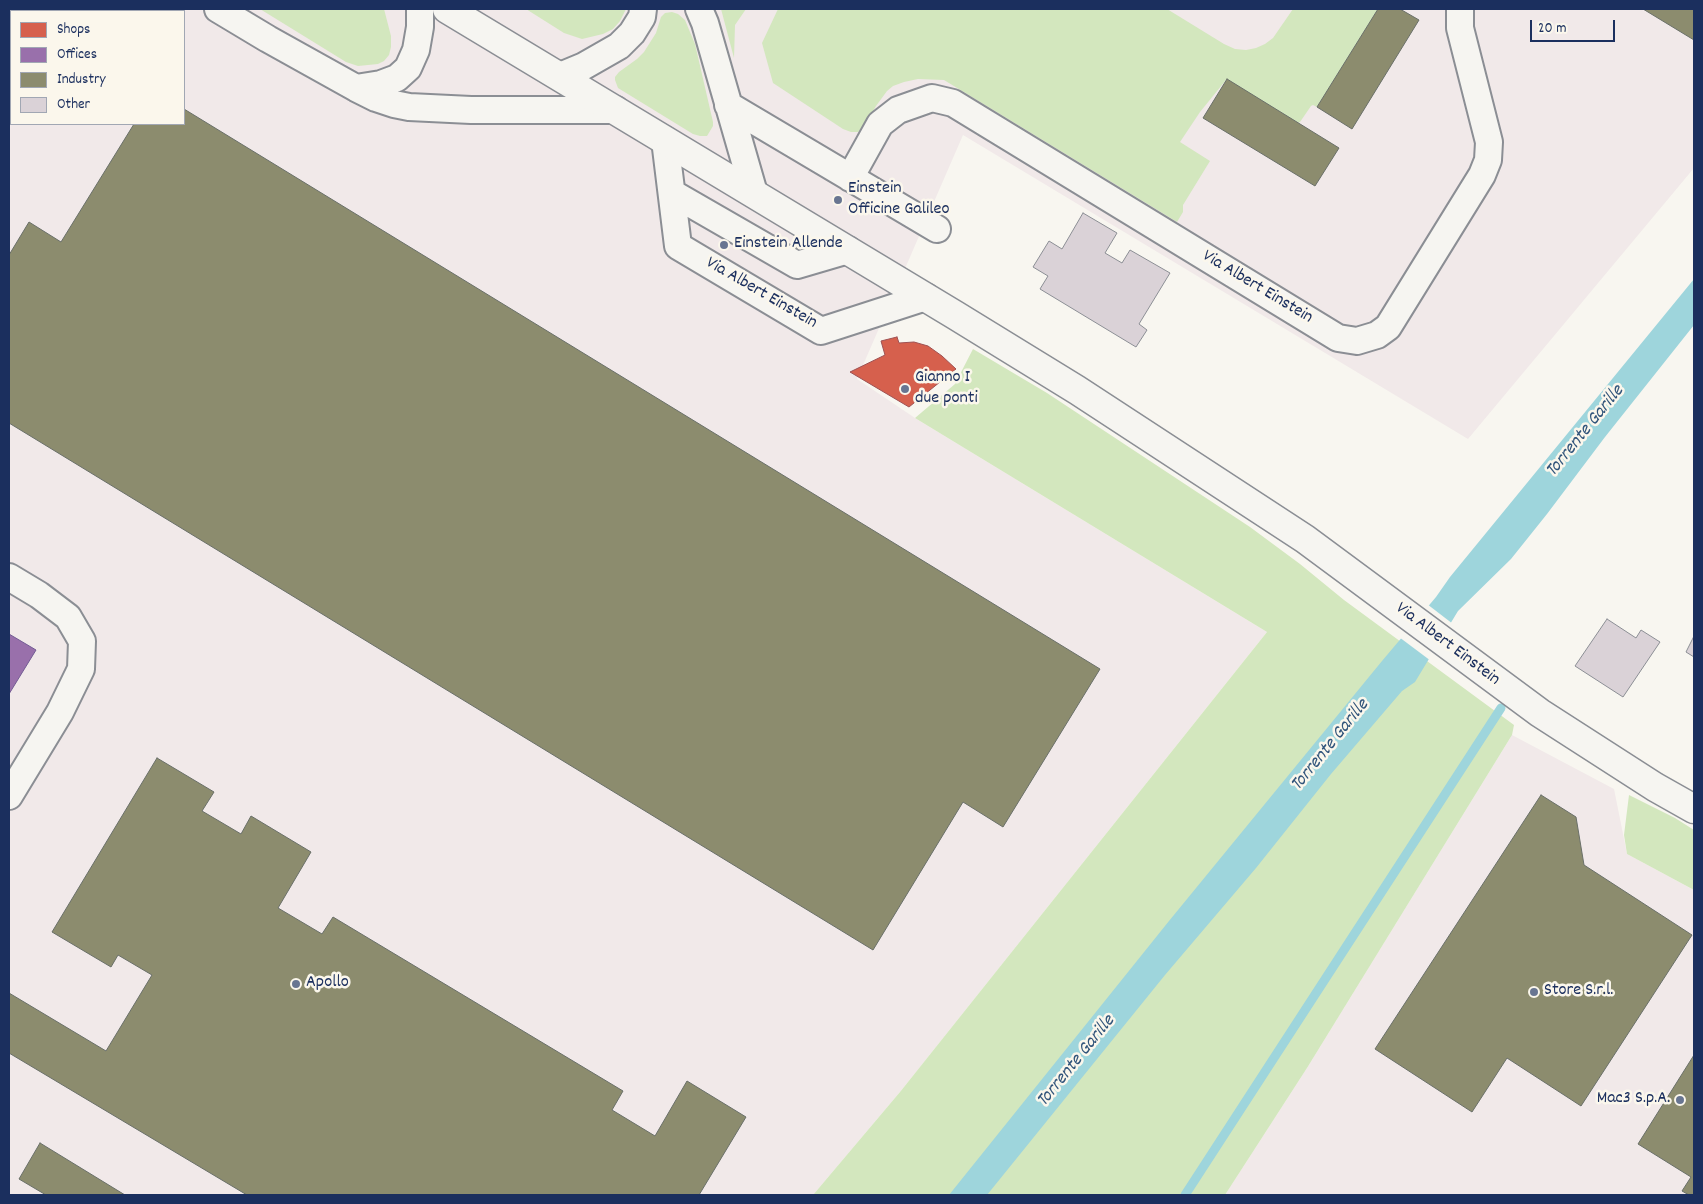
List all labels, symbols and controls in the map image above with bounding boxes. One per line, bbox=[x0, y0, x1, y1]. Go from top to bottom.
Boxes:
legend bbox=[10, 10, 185, 125]
scale bar bbox=[1533, 10, 1618, 42]
text: 20 m bbox=[1538, 18, 1566, 40]
text: Shops bbox=[57, 19, 90, 41]
text: Offices bbox=[57, 44, 97, 66]
text: Industry bbox=[57, 69, 106, 91]
text: Other bbox=[57, 94, 90, 116]
place label: Einstein Officine Galileo bbox=[848, 179, 950, 222]
marker: Einstein Officine Galileo bbox=[832, 194, 844, 206]
place label: Einstein Allende bbox=[734, 234, 843, 256]
marker: Einstein Allende bbox=[718, 239, 730, 251]
street label: Via Albert Einstein bbox=[1198, 246, 1316, 330]
street label: Via Albert Einstein bbox=[701, 253, 821, 335]
place label: Gianno I due ponti bbox=[915, 368, 978, 410]
water label: Torrente Garille bbox=[1542, 381, 1630, 483]
marker: Gianno I due ponti bbox=[899, 383, 911, 395]
street label: Via Albert Einstein bbox=[1390, 599, 1504, 691]
water label: Torrente Garille bbox=[1287, 695, 1375, 797]
place label: Apollo bbox=[306, 973, 349, 995]
marker: Apollo bbox=[290, 978, 302, 990]
place label: Store S.r.l. bbox=[1544, 981, 1613, 1003]
marker: Store S.r.l. bbox=[1528, 986, 1540, 998]
water label: Torrente Garille bbox=[1033, 1011, 1121, 1113]
place label: Mac3 S.p.A. bbox=[1597, 1089, 1670, 1111]
marker: Mac3 S.p.A. bbox=[1674, 1094, 1686, 1106]

